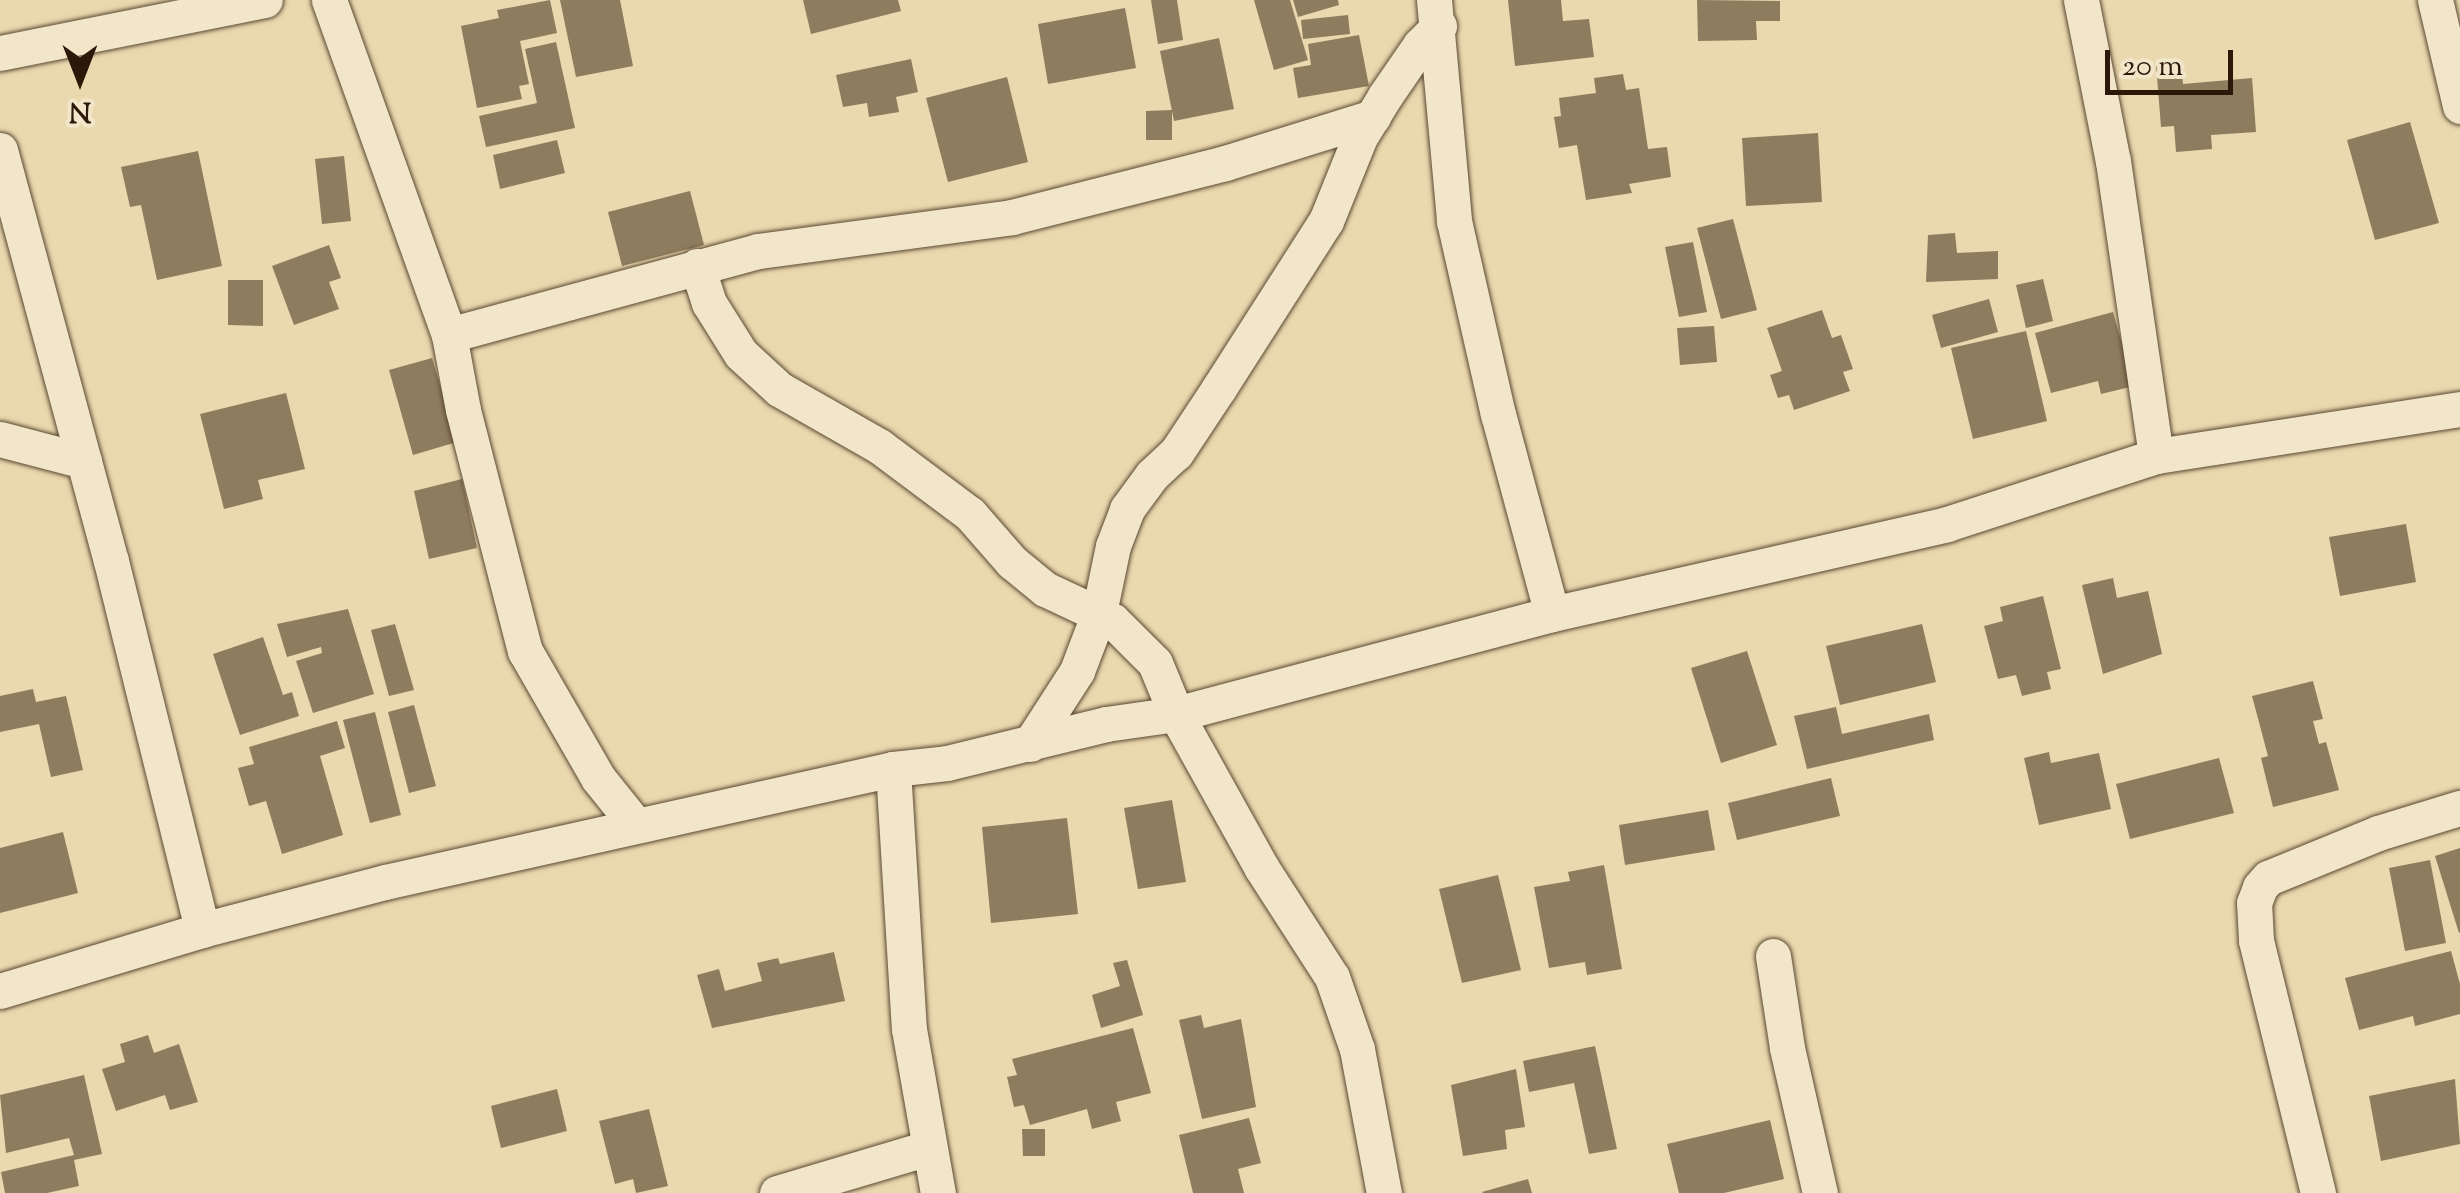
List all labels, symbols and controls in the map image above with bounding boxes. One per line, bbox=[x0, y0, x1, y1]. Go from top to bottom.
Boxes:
north arrow bbox=[30, 30, 130, 130]
scale bar bbox=[2110, 30, 2238, 92]
text: 20 m bbox=[2122, 46, 2183, 89]
text: N bbox=[69, 90, 91, 130]

